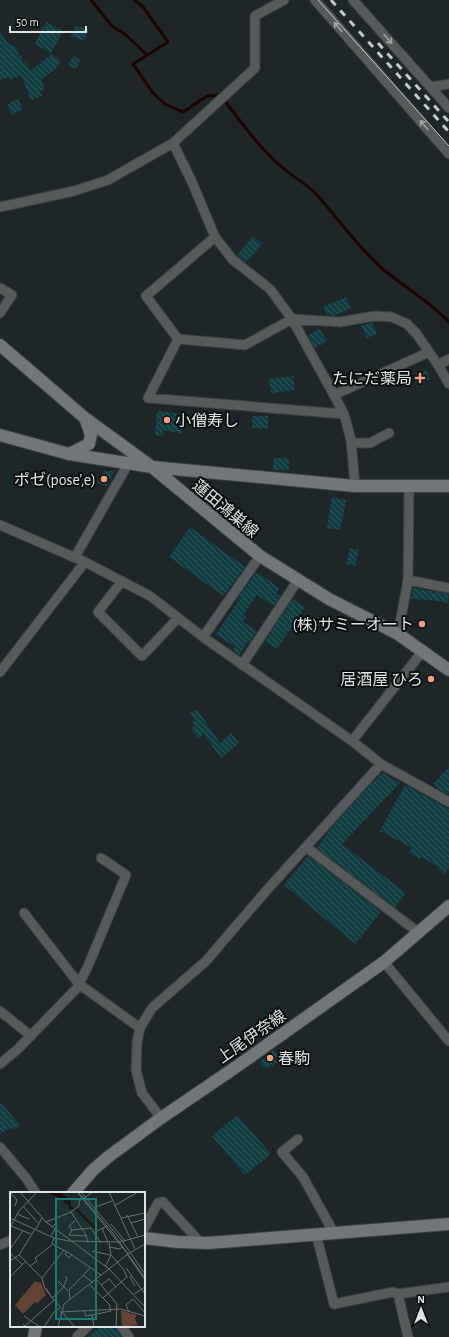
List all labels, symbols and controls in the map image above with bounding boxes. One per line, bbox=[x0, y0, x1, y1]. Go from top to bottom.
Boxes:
scale bar bbox=[10, 8, 86, 34]
text: 50 m bbox=[16, 16, 39, 28]
one-way arrow bbox=[334, 21, 343, 32]
one-way arrow bbox=[384, 34, 393, 45]
one-way arrow bbox=[419, 119, 428, 130]
place label: たにだ薬局 bbox=[332, 371, 412, 387]
marker: たにだ薬局 bbox=[415, 373, 425, 383]
place label: 小僧寿し bbox=[175, 412, 239, 429]
marker: 小僧寿し bbox=[162, 415, 172, 425]
place label: ポゼ(pose',e) bbox=[14, 471, 96, 488]
marker: ポゼ(pose',e) bbox=[99, 474, 109, 484]
street label: 蓮田鴻巣線 bbox=[190, 476, 262, 541]
place label: (株)サミーオート bbox=[292, 617, 414, 633]
marker: (株)サミーオート bbox=[417, 619, 427, 629]
place label: 居酒屋 ひろ bbox=[340, 671, 423, 688]
marker: 居酒屋 ひろ bbox=[426, 674, 436, 684]
street label: 上尾伊奈線 bbox=[214, 1006, 289, 1066]
place label: 春駒 bbox=[278, 1050, 310, 1067]
marker: 春駒 bbox=[265, 1053, 275, 1063]
inset map bbox=[10, 1192, 145, 1327]
north arrow bbox=[401, 1289, 441, 1329]
text: N bbox=[417, 1294, 425, 1305]

